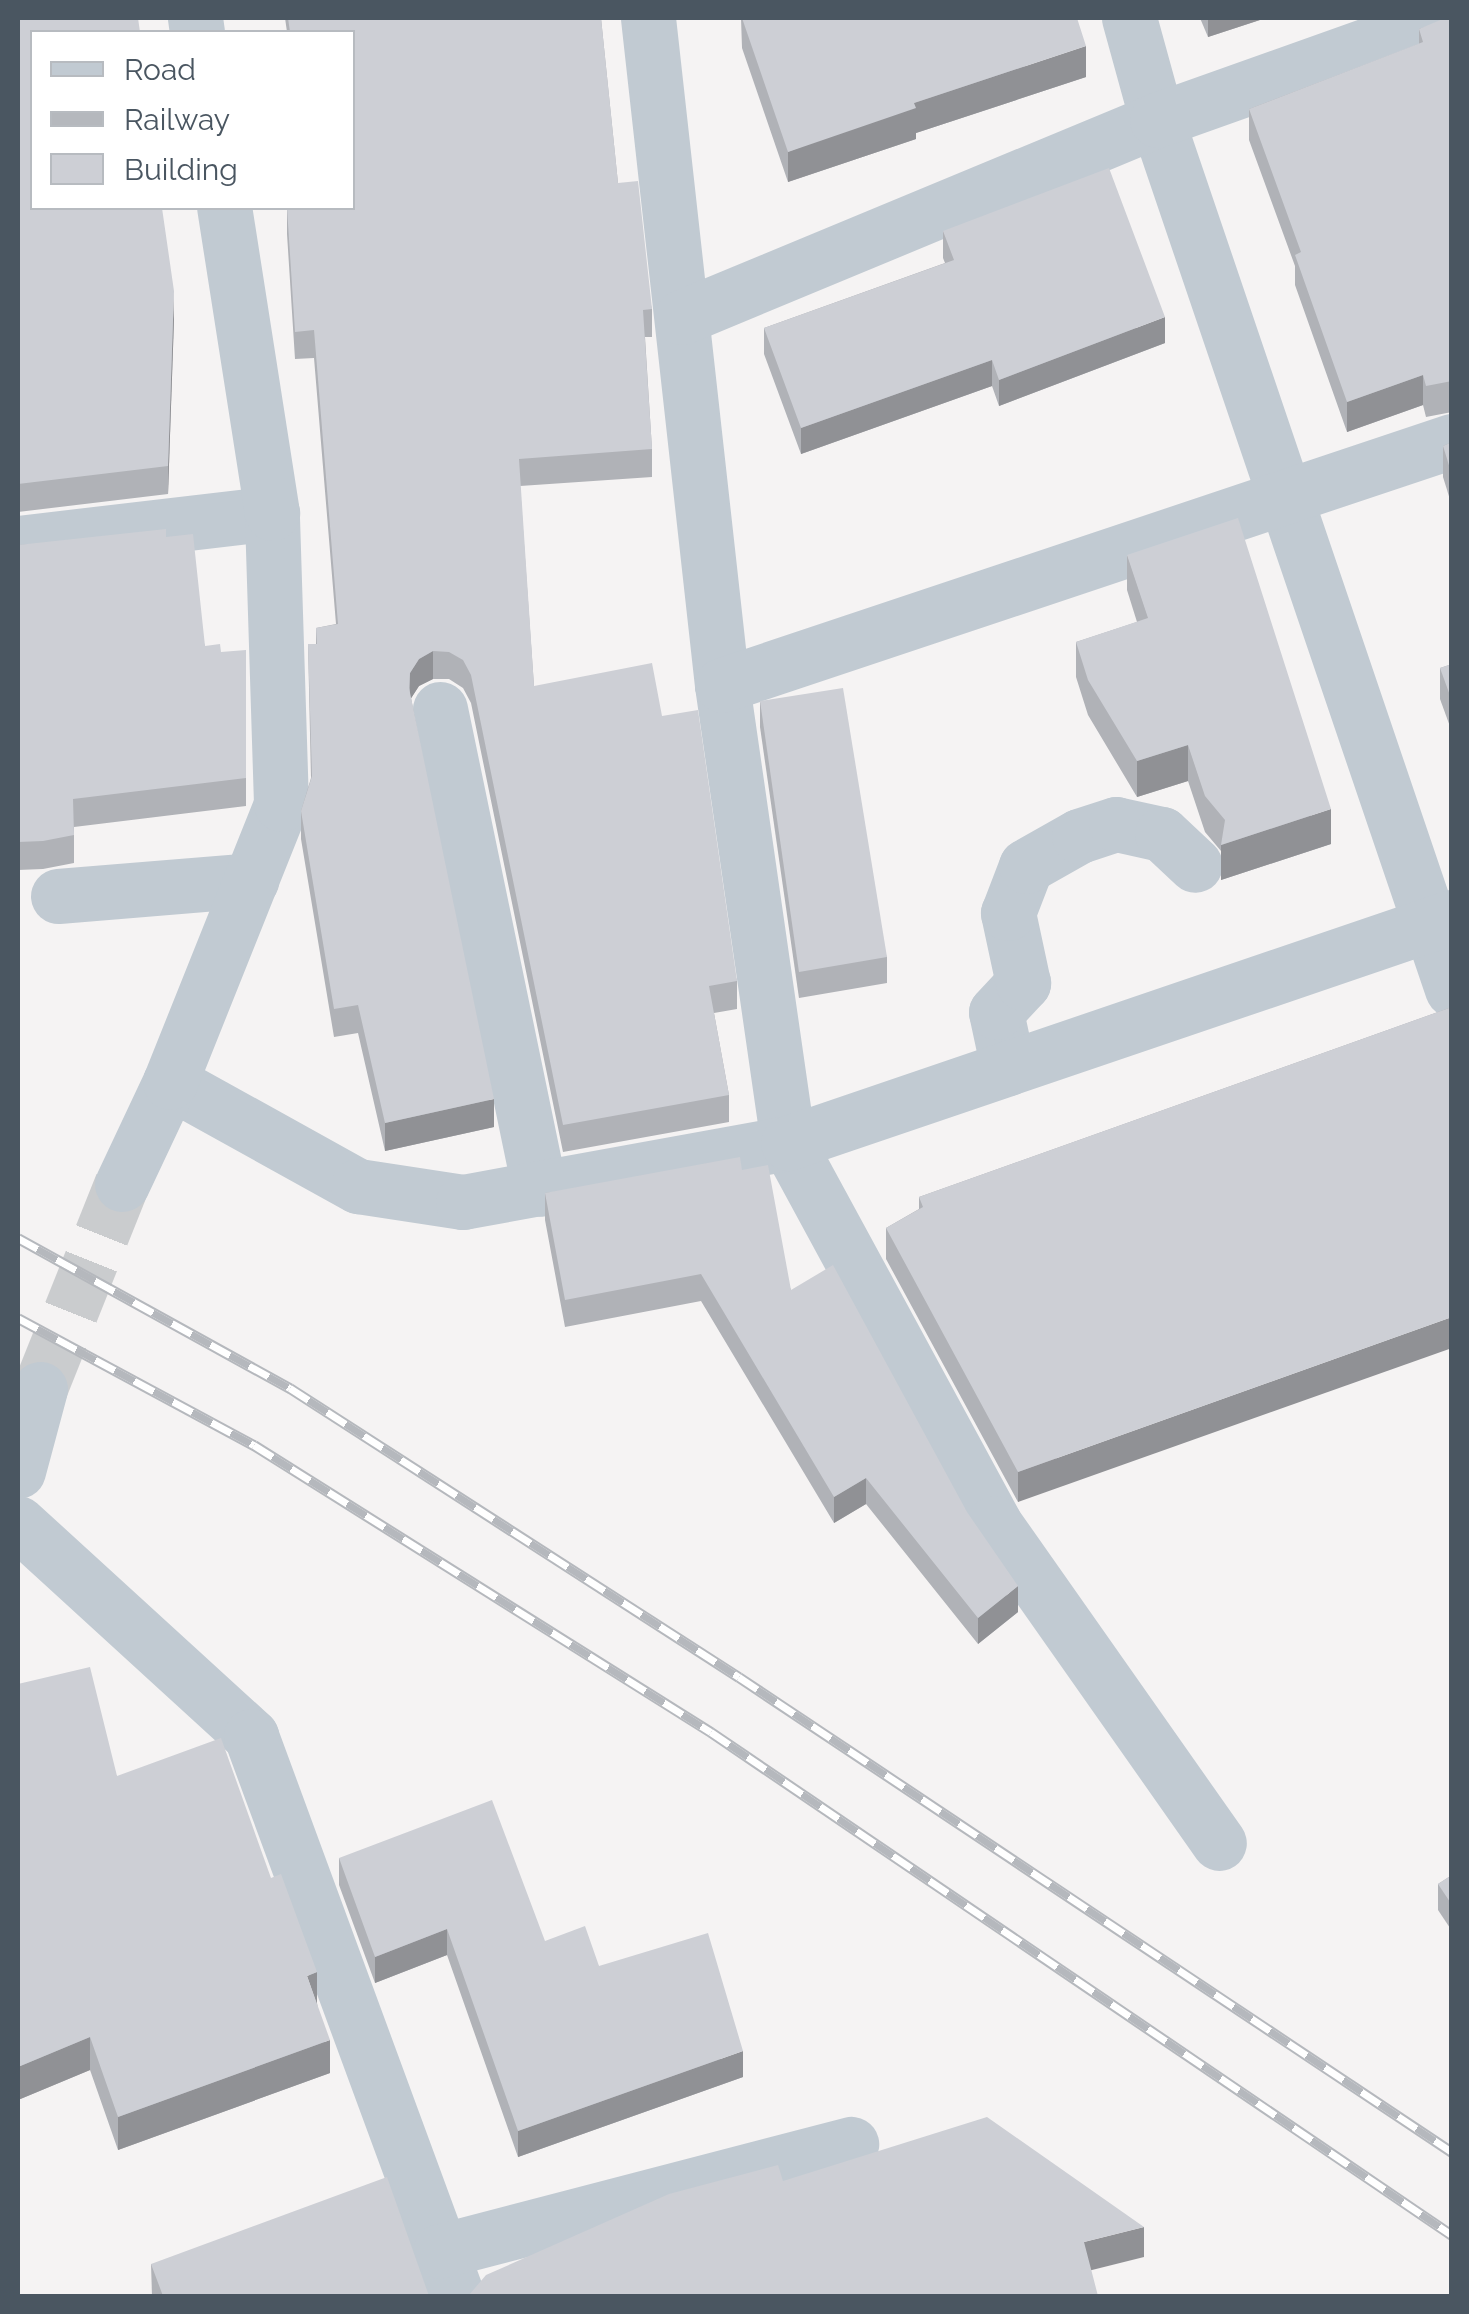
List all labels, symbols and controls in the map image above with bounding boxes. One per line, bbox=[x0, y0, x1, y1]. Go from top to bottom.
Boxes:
legend bbox=[30, 30, 355, 210]
text: Road bbox=[124, 52, 196, 87]
text: Railway bbox=[124, 102, 230, 137]
text: Building bbox=[124, 152, 238, 187]

